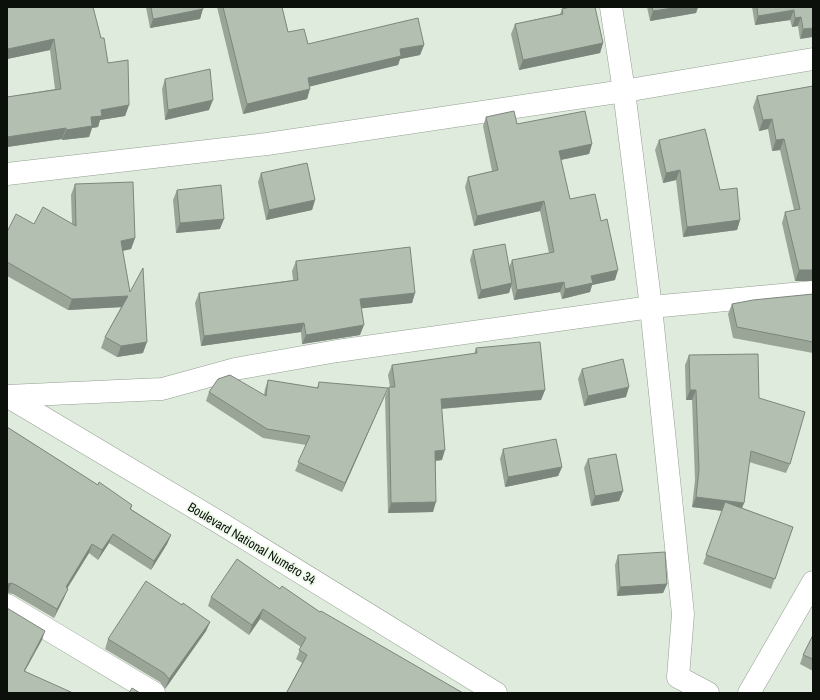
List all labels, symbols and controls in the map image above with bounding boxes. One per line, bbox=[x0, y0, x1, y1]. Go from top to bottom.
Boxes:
street label: Boulevard National Numéro 34 bbox=[185, 498, 319, 588]

